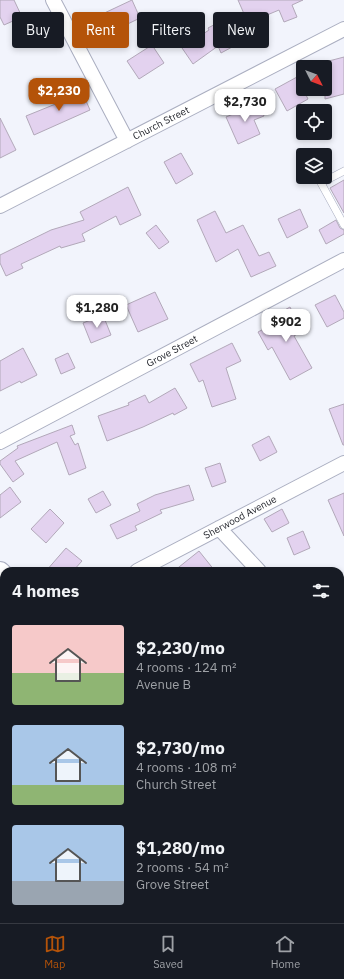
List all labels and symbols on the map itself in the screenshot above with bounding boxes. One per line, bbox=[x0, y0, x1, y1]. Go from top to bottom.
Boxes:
north arrow bbox=[296, 60, 332, 96]
pin: $2,230 bbox=[26, 78, 92, 112]
pin: $2,730 bbox=[212, 89, 278, 123]
street label: Church Street bbox=[131, 103, 192, 143]
pin: $1,280 bbox=[64, 295, 130, 329]
pin: $902 bbox=[262, 309, 310, 343]
street label: Grove Street bbox=[144, 332, 200, 370]
street label: Sherwood Avenue bbox=[201, 492, 279, 542]

